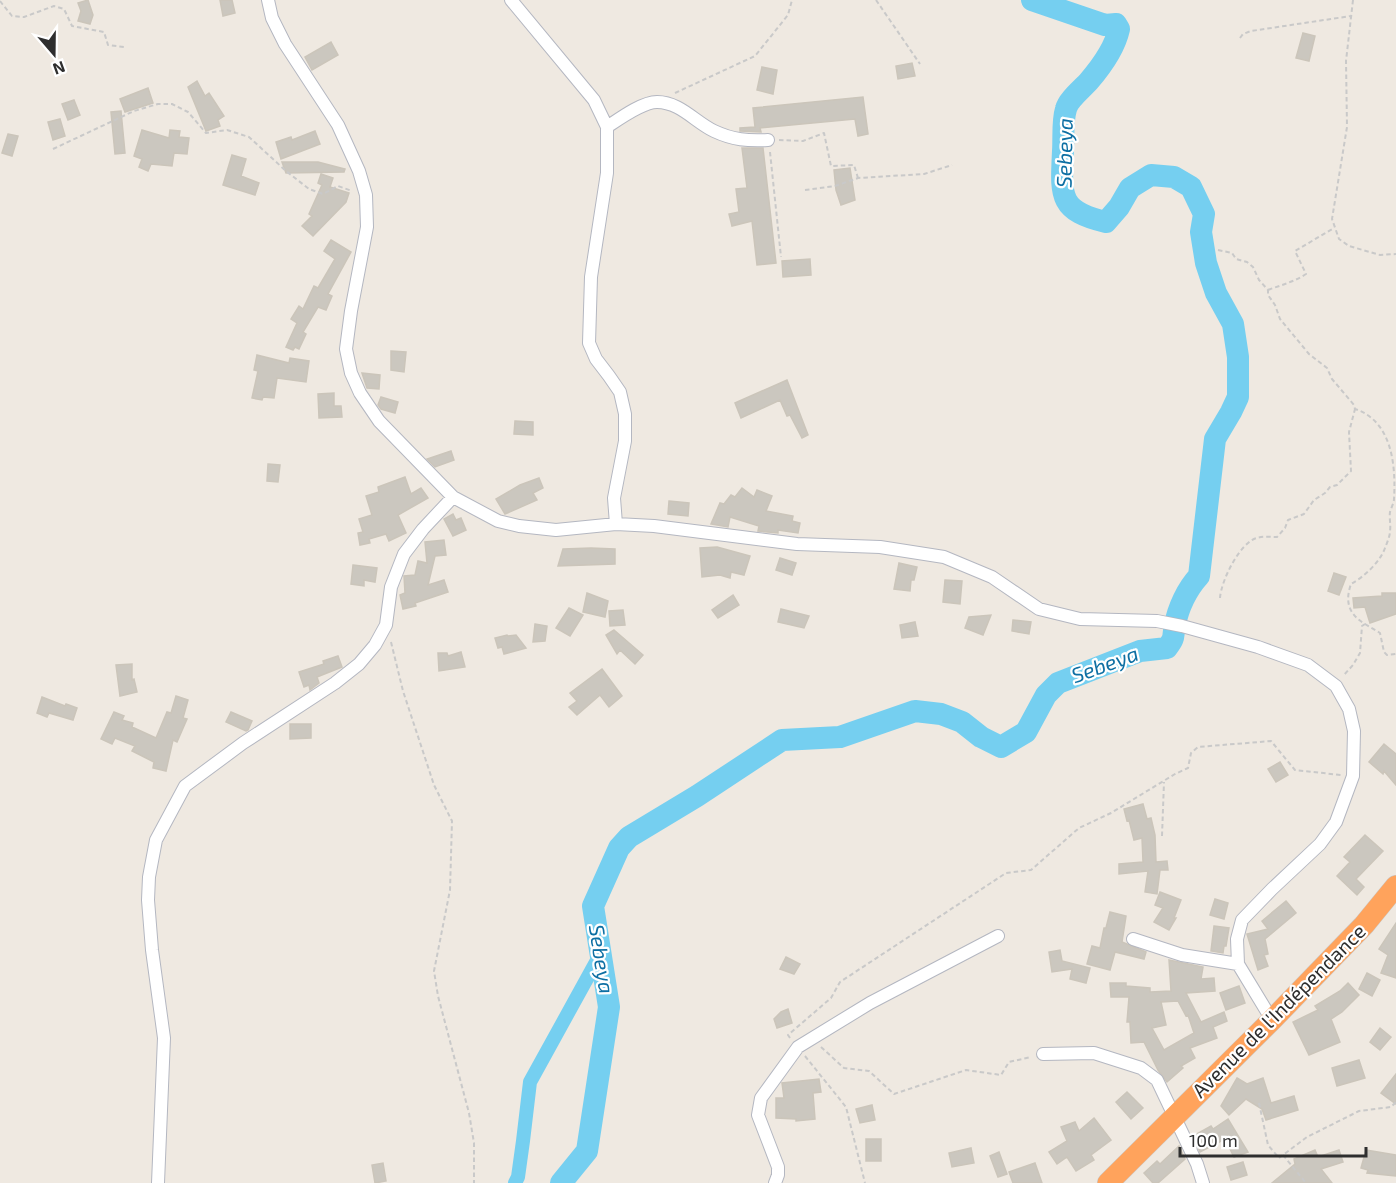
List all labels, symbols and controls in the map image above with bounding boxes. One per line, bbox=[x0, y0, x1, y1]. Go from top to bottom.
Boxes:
north arrow bbox=[24, 24, 84, 84]
text: N bbox=[51, 58, 68, 79]
water label: Sebeya bbox=[1050, 118, 1078, 188]
water label: Sebeya bbox=[1067, 640, 1142, 688]
street label: Avenue de l'Indépendance bbox=[1187, 919, 1370, 1102]
water label: Sebeya bbox=[584, 922, 620, 995]
scale bar bbox=[1180, 1120, 1366, 1158]
text: 100 m bbox=[1189, 1129, 1238, 1151]

